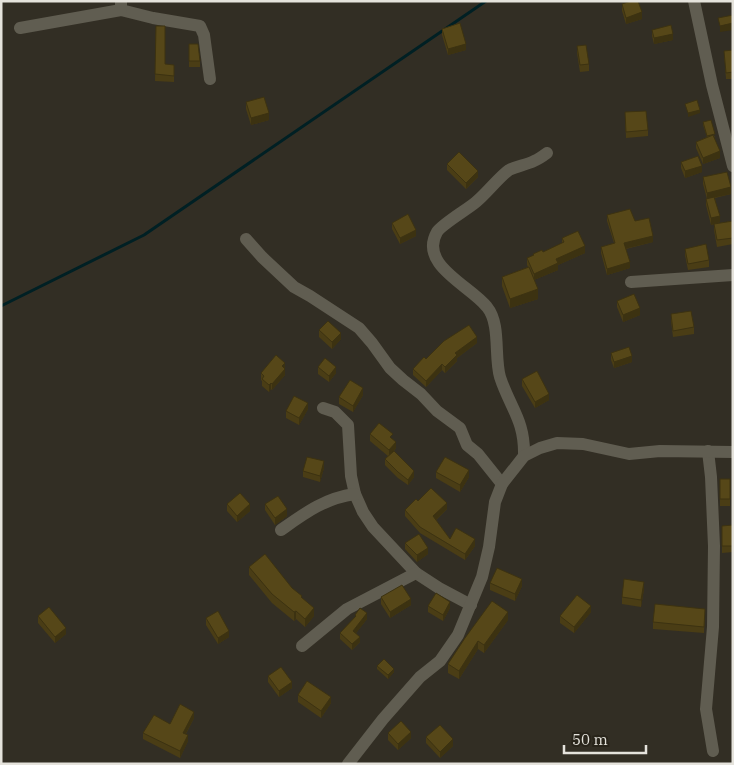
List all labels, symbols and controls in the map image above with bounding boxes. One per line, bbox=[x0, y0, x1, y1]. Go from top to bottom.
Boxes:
scale bar bbox=[564, 722, 646, 754]
text: 50 m bbox=[572, 730, 608, 749]

